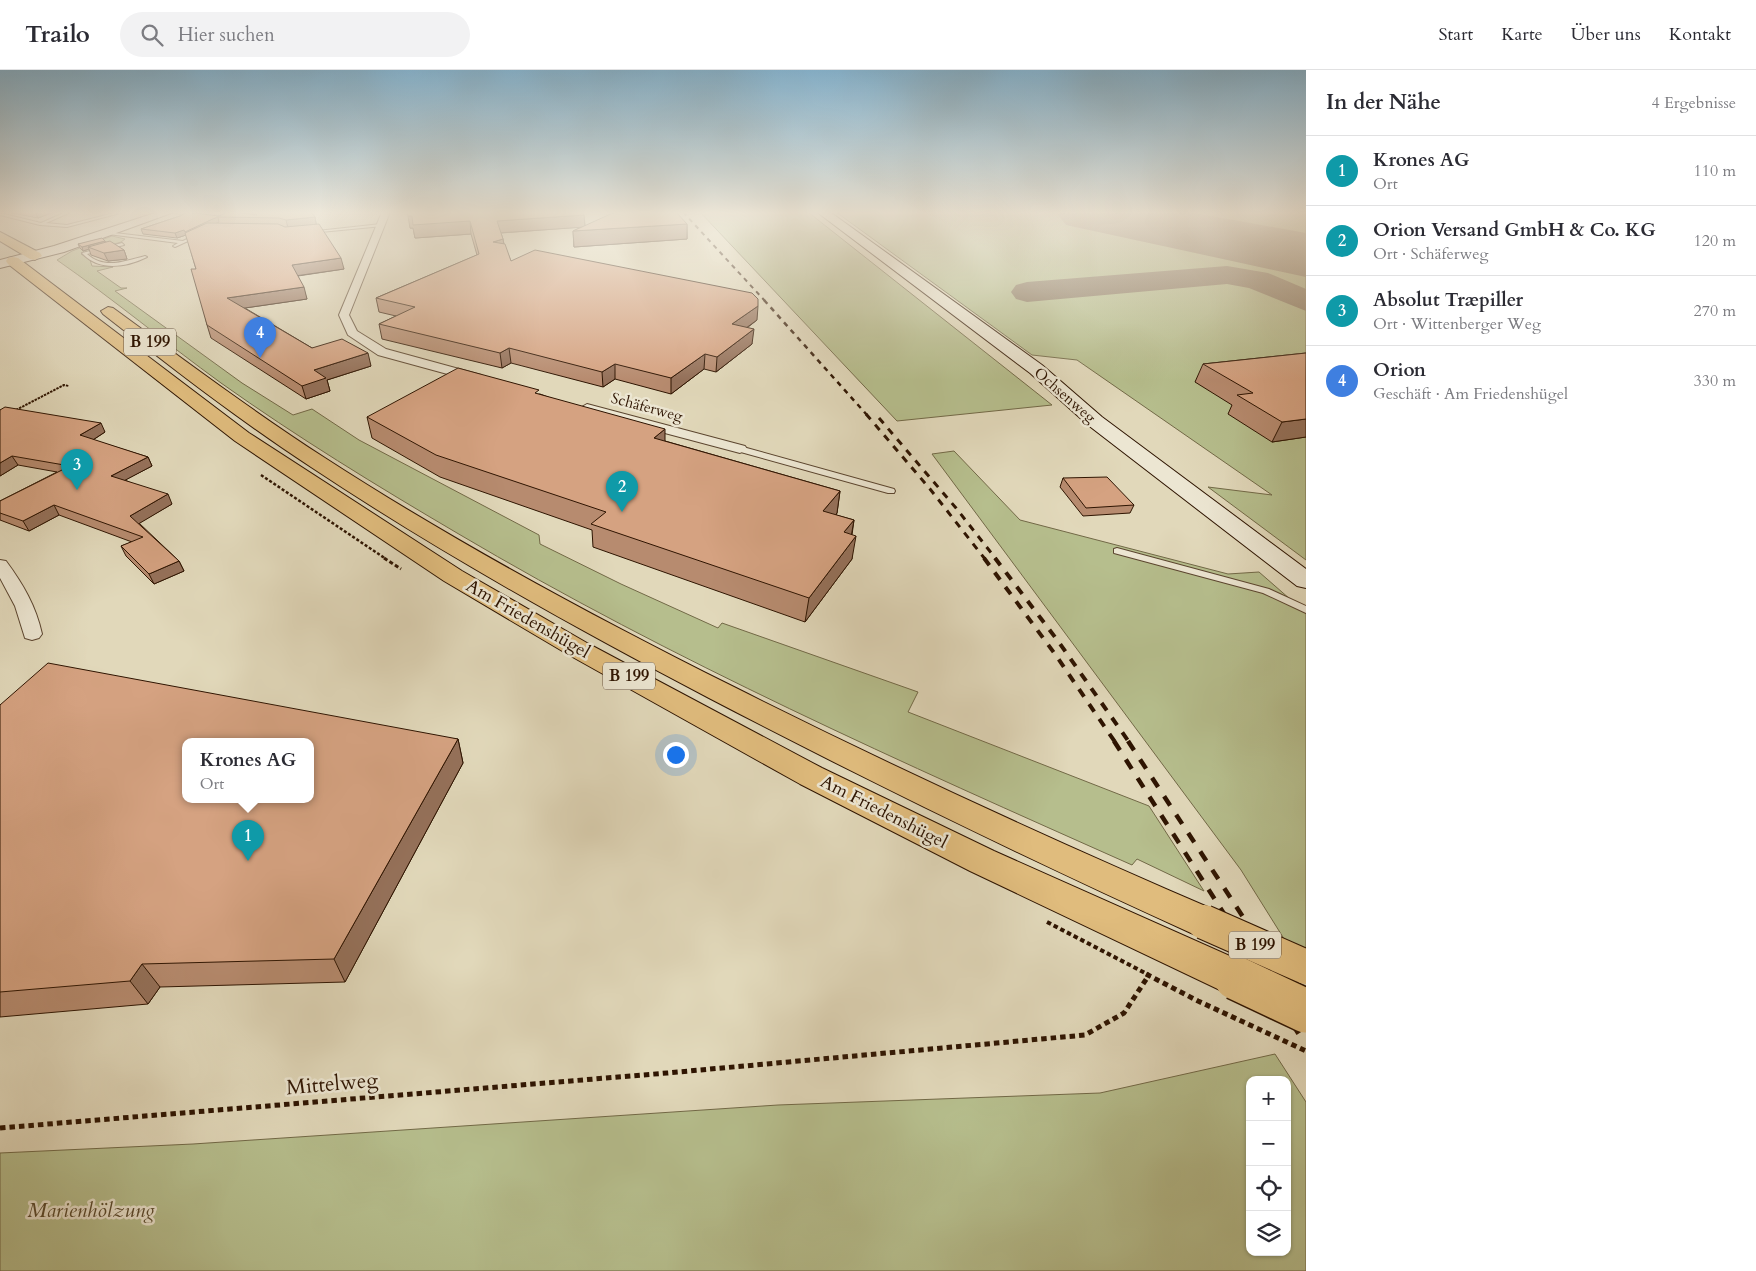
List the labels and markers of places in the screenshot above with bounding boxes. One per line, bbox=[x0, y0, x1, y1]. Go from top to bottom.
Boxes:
pin: 4 bbox=[244, 317, 276, 358]
pin: 3 bbox=[61, 449, 93, 490]
pin: 2 bbox=[606, 471, 638, 512]
pin: 1 bbox=[232, 820, 264, 861]

